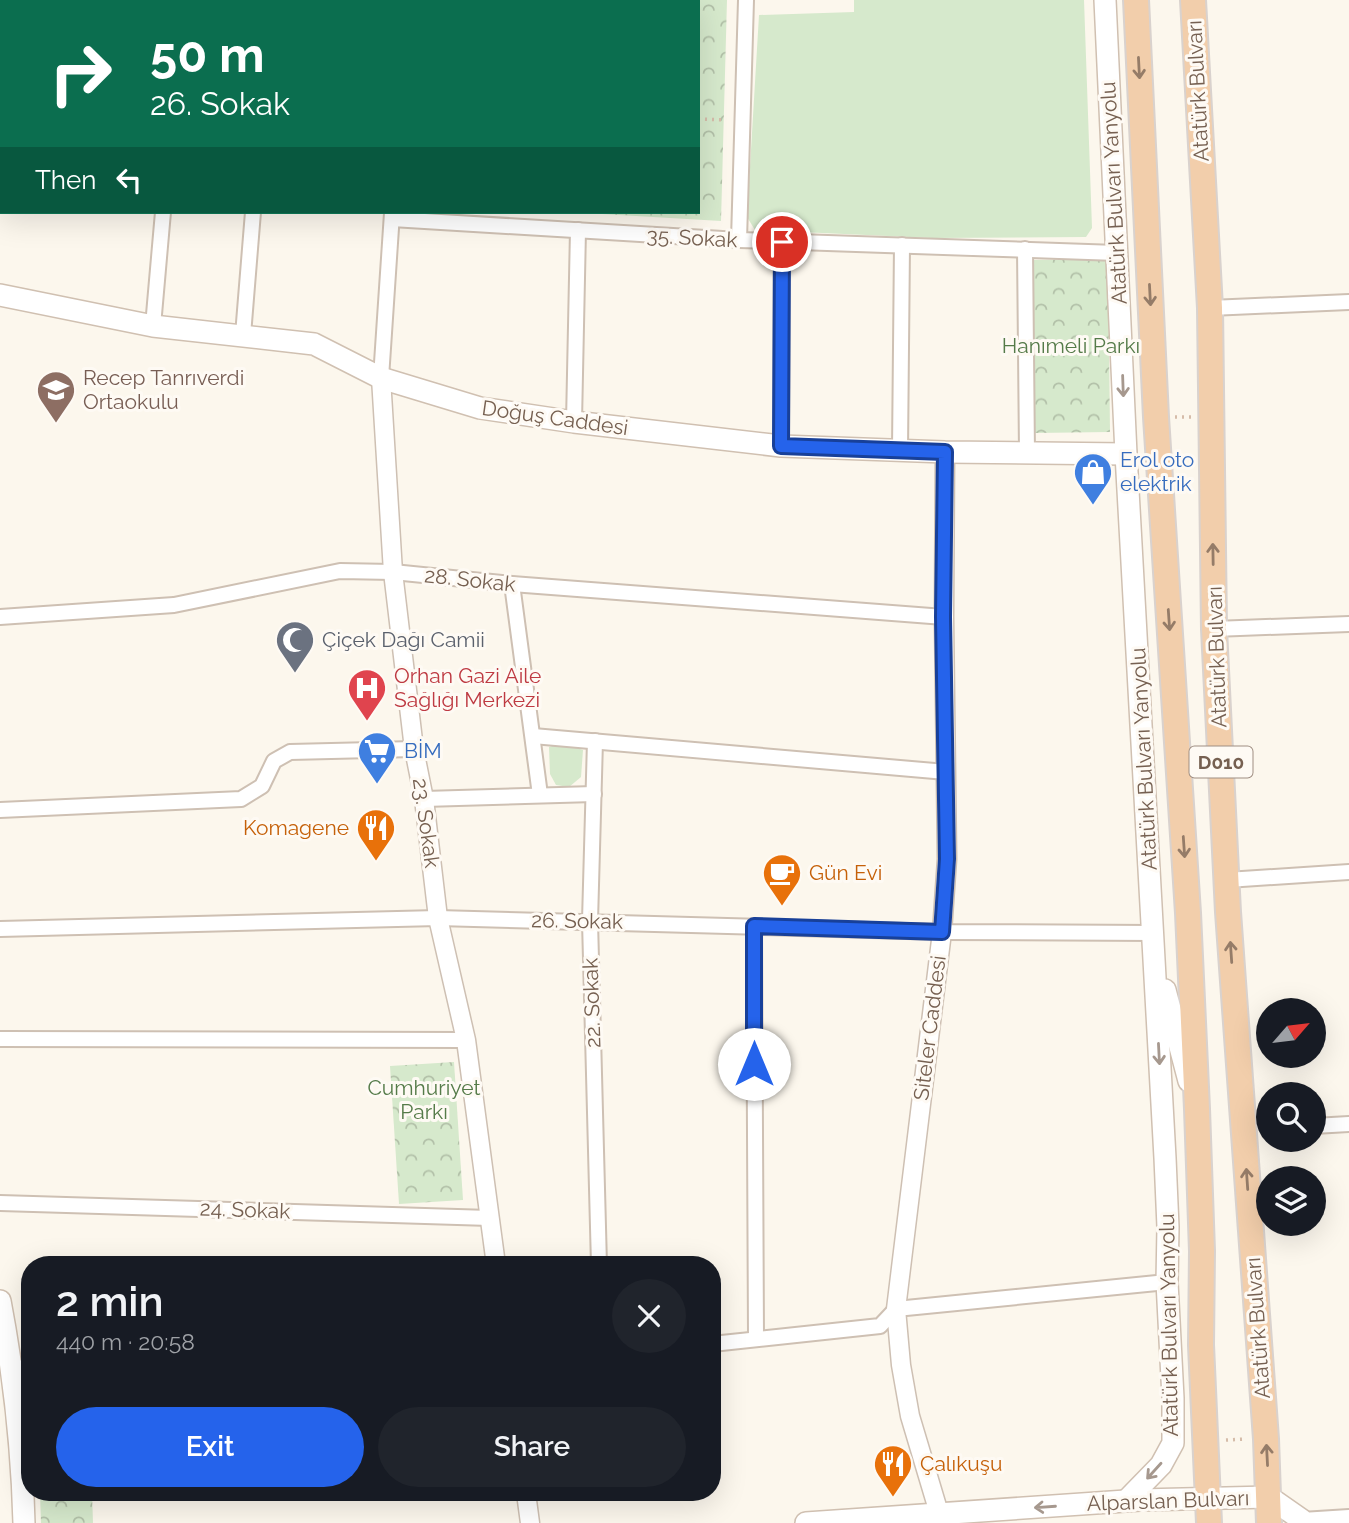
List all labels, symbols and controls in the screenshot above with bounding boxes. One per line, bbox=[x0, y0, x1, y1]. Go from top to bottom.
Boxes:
street label: Atatürk Bulvarı bbox=[1181, 20, 1214, 162]
text: 50 m bbox=[150, 26, 265, 83]
icon: right bbox=[35, 28, 126, 119]
one-way arrow bbox=[1133, 56, 1146, 79]
street label: Atatürk Bulvarı Yanyolu bbox=[1095, 81, 1132, 305]
text: 26. Sokak bbox=[150, 85, 290, 122]
icon: left bbox=[110, 161, 148, 199]
text: Then bbox=[35, 165, 96, 195]
pin bbox=[752, 212, 812, 272]
street label: 35. Sokak bbox=[646, 223, 738, 252]
icon: arrive bbox=[763, 223, 801, 261]
one-way arrow bbox=[1144, 284, 1157, 307]
park label: Hanımeli Parkı bbox=[1002, 333, 1140, 358]
place label: Recep Tanrıverdi Ortaokulu bbox=[83, 365, 244, 414]
school or university icon: Recep Tanrıverdi Ortaokulu bbox=[35, 369, 77, 424]
one-way arrow bbox=[1117, 375, 1130, 398]
street label: Doğuş Caddesi bbox=[480, 395, 630, 440]
place label: Erol oto elektrik bbox=[1120, 447, 1194, 496]
shop icon: Erol oto elektrik bbox=[1072, 451, 1114, 506]
one-way arrow bbox=[1206, 542, 1220, 565]
street label: 28. Sokak bbox=[423, 562, 517, 597]
street label: Atatürk Bulvarı bbox=[1202, 586, 1231, 728]
one-way arrow bbox=[1163, 609, 1176, 631]
mosque icon: Çiçek Dağı Camii bbox=[274, 619, 316, 674]
place label: Çiçek Dağı Camii bbox=[322, 627, 485, 652]
street label: Atatürk Bulvarı Yanyolu bbox=[1125, 647, 1162, 871]
place label: Orhan Gazi Aile Sağlığı Merkezi bbox=[394, 663, 541, 712]
hospital icon: Orhan Gazi Aile Sağlığı Merkezi bbox=[346, 667, 388, 722]
supermarket icon: BİM bbox=[356, 730, 398, 785]
place label: BİM bbox=[404, 738, 442, 763]
road number: D010 bbox=[1190, 747, 1252, 778]
street label: 23. Sokak bbox=[408, 776, 445, 869]
restaurant icon: Komagene bbox=[355, 807, 397, 862]
place label: Komagene bbox=[243, 815, 349, 840]
one-way arrow bbox=[1177, 836, 1190, 859]
cafe icon: Gün Evi bbox=[761, 852, 803, 907]
place label: Gün Evi bbox=[809, 860, 882, 885]
street label: 26. Sokak bbox=[531, 907, 623, 934]
one-way arrow bbox=[1224, 941, 1237, 964]
street label: Siteler Caddesi bbox=[908, 954, 951, 1102]
street label: 22. Sokak bbox=[577, 958, 606, 1048]
north arrow bbox=[1256, 998, 1326, 1068]
map controls bbox=[1256, 998, 1326, 1236]
position arrow bbox=[717, 1027, 791, 1101]
one-way arrow bbox=[1153, 1042, 1166, 1065]
park label: Cumhuriyet Parkı bbox=[367, 1075, 481, 1124]
button: search bbox=[1256, 1082, 1326, 1152]
button: layers bbox=[1256, 1166, 1326, 1236]
one-way arrow bbox=[1240, 1168, 1253, 1191]
street label: 24. Sokak bbox=[199, 1195, 291, 1224]
street label: Atatürk Bulvarı Yanyolu bbox=[1154, 1213, 1183, 1437]
street label: Atatürk Bulvarı bbox=[1240, 1257, 1275, 1400]
text: 2 min bbox=[56, 1277, 164, 1326]
button: close bbox=[612, 1279, 686, 1353]
text: 440 m · 20:58 bbox=[56, 1328, 195, 1355]
button: Exit bbox=[56, 1407, 364, 1487]
button: Share bbox=[378, 1407, 686, 1487]
restaurant icon: Çalıkuşu bbox=[872, 1443, 914, 1498]
one-way arrow bbox=[1260, 1444, 1273, 1467]
place label: Çalıkuşu bbox=[920, 1451, 1002, 1476]
one-way arrow bbox=[1146, 1462, 1162, 1480]
street label: Alparslan Bulvarı bbox=[1086, 1485, 1250, 1516]
one-way arrow bbox=[1034, 1500, 1057, 1513]

